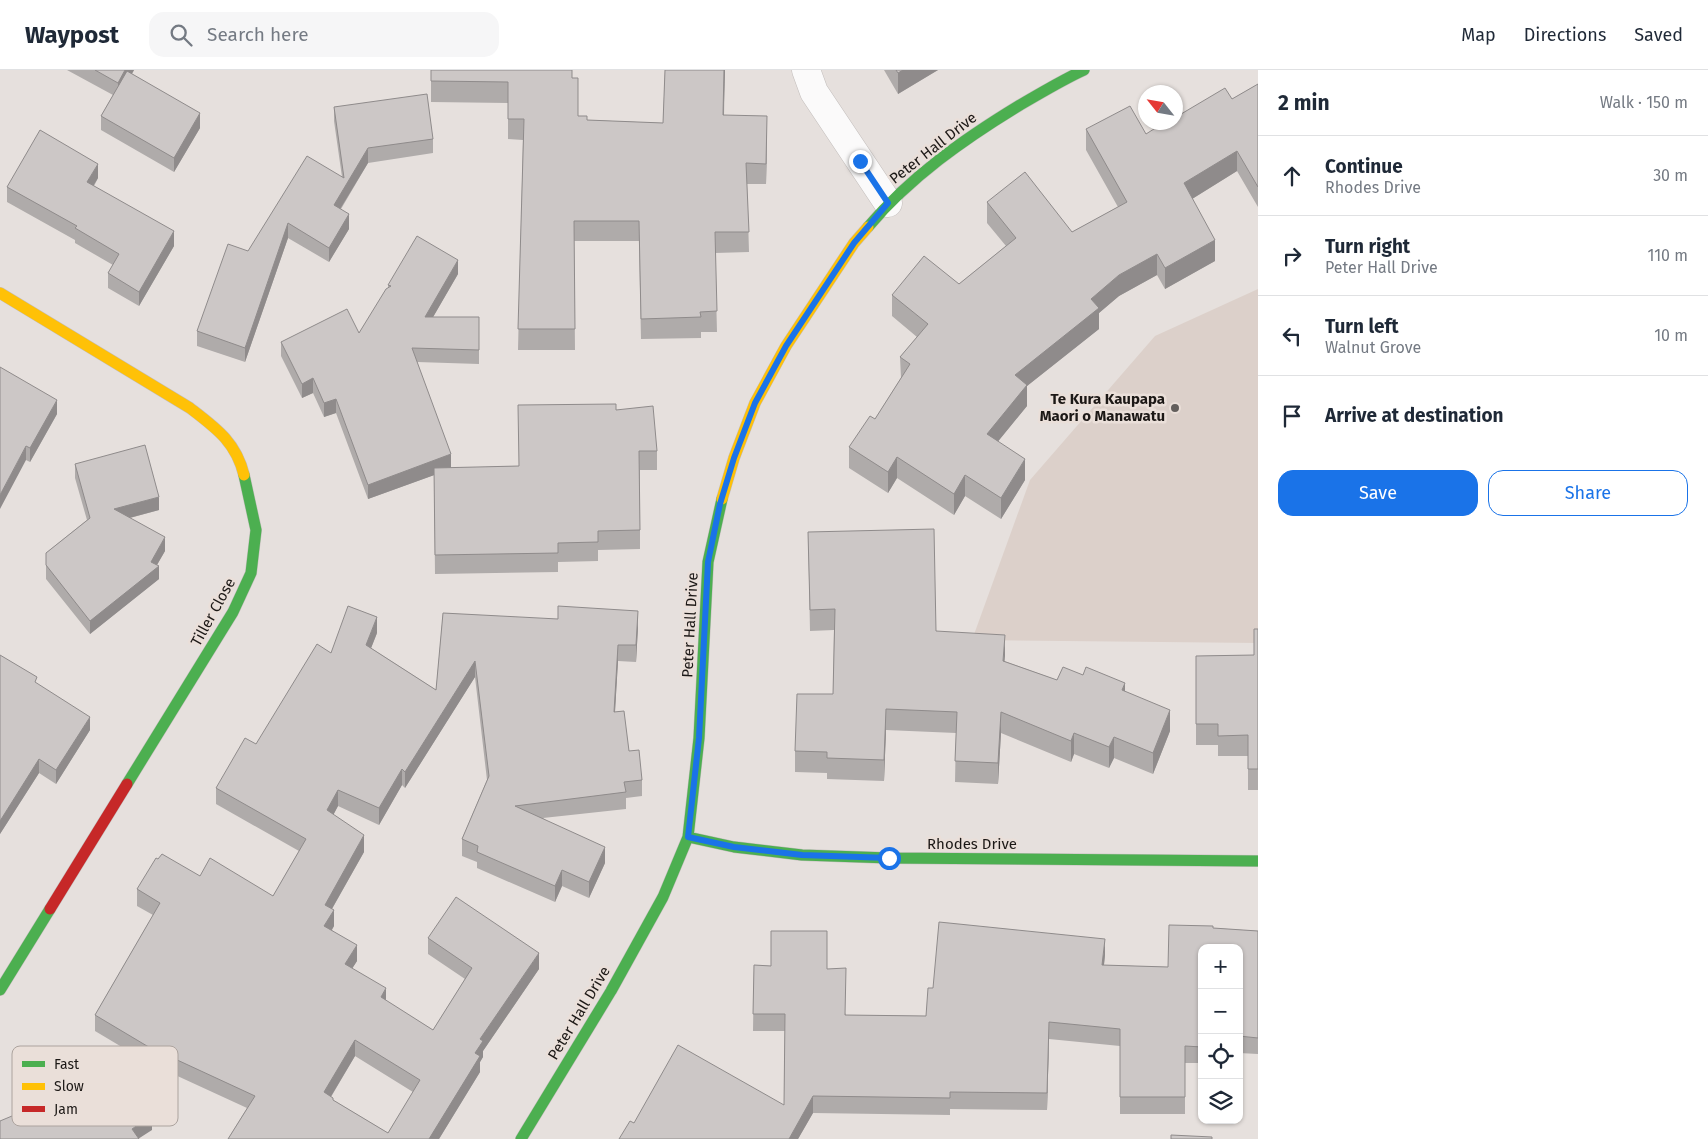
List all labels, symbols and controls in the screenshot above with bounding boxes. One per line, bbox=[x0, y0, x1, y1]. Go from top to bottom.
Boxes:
search box bbox=[149, 12, 499, 57]
text: Waypost bbox=[25, 21, 119, 49]
icon: search bbox=[167, 21, 195, 49]
text: Search here bbox=[207, 23, 309, 46]
text: Map bbox=[1461, 24, 1496, 46]
text: Directions bbox=[1524, 24, 1606, 46]
text: Saved bbox=[1634, 24, 1683, 46]
north arrow bbox=[1138, 85, 1183, 130]
text: 2 min bbox=[1278, 90, 1330, 116]
text: Walk · 150 m bbox=[1600, 93, 1688, 112]
street label: Peter Hall Drive bbox=[886, 108, 980, 188]
route end bbox=[849, 150, 872, 173]
text: Continue bbox=[1325, 155, 1403, 178]
icon: ahead bbox=[1278, 162, 1306, 190]
text: 30 m bbox=[1653, 166, 1688, 185]
text: Rhodes Drive bbox=[1325, 178, 1421, 197]
text: Turn right bbox=[1325, 235, 1410, 258]
icon: right bbox=[1278, 242, 1306, 270]
text: 110 m bbox=[1647, 246, 1688, 265]
text: Peter Hall Drive bbox=[1325, 258, 1438, 277]
text: Turn left bbox=[1325, 315, 1399, 338]
icon: left bbox=[1278, 322, 1306, 350]
text: 10 m bbox=[1654, 326, 1688, 345]
text: Walnut Grove bbox=[1325, 338, 1421, 357]
place label: Te Kura Kaupapa Maori o Manawatu bbox=[1040, 390, 1165, 425]
marker: Te Kura Kaupapa Maori o Manawatu bbox=[1169, 402, 1181, 414]
icon: arrive bbox=[1278, 402, 1306, 430]
text: Arrive at destination bbox=[1325, 404, 1504, 427]
button: Save bbox=[1278, 470, 1478, 516]
button: Share bbox=[1488, 470, 1688, 516]
street label: Peter Hall Drive bbox=[678, 572, 702, 678]
street label: Tiller Close bbox=[187, 575, 239, 649]
street label: Rhodes Drive bbox=[927, 835, 1017, 853]
route start bbox=[878, 847, 901, 870]
map controls bbox=[1198, 944, 1243, 1124]
button: + bbox=[1198, 944, 1243, 989]
street label: Peter Hall Drive bbox=[544, 963, 614, 1063]
button: − bbox=[1198, 989, 1243, 1034]
button: locate bbox=[1198, 1034, 1243, 1079]
legend bbox=[12, 1046, 178, 1126]
text: Fast bbox=[54, 1056, 80, 1073]
text: Slow bbox=[54, 1078, 84, 1095]
button: layers bbox=[1198, 1079, 1243, 1124]
text: Jam bbox=[54, 1101, 78, 1118]

